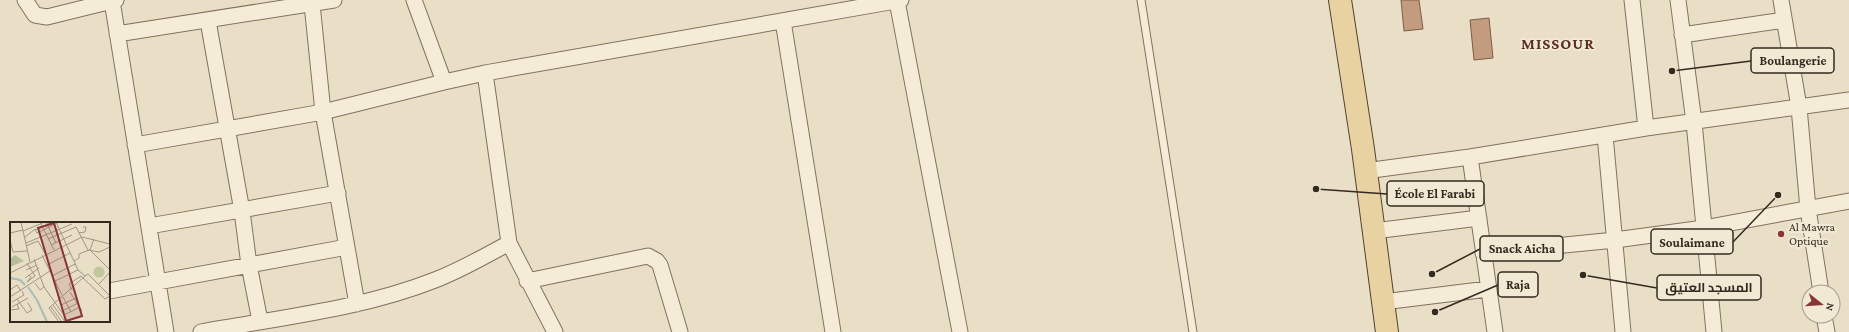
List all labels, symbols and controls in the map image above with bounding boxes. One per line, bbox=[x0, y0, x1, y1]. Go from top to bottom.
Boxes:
district label: MISSOUR bbox=[1521, 35, 1595, 52]
callout: Boulangerie bbox=[1751, 48, 1834, 73]
text: Boulangerie bbox=[1760, 53, 1826, 68]
callout: École El Farabi bbox=[1387, 181, 1484, 206]
text: École El Farabi bbox=[1395, 186, 1476, 201]
place label: Al Mawra Optique bbox=[1789, 220, 1836, 248]
inset map bbox=[10, 222, 110, 322]
callout: Soulaimane bbox=[1651, 229, 1733, 254]
marker: Al Mawra Optique bbox=[1776, 229, 1786, 239]
text: Soulaimane bbox=[1659, 235, 1725, 250]
callout: Snack Aicha bbox=[1480, 236, 1563, 261]
text: Snack Aicha bbox=[1489, 241, 1556, 256]
callout: Raja bbox=[1498, 272, 1538, 297]
callout: المسجد العتيق bbox=[1657, 275, 1761, 300]
text: Raja bbox=[1506, 277, 1531, 293]
text: المسجد العتيق bbox=[1665, 280, 1753, 296]
north arrow bbox=[1801, 284, 1841, 324]
text: N bbox=[1824, 302, 1837, 313]

